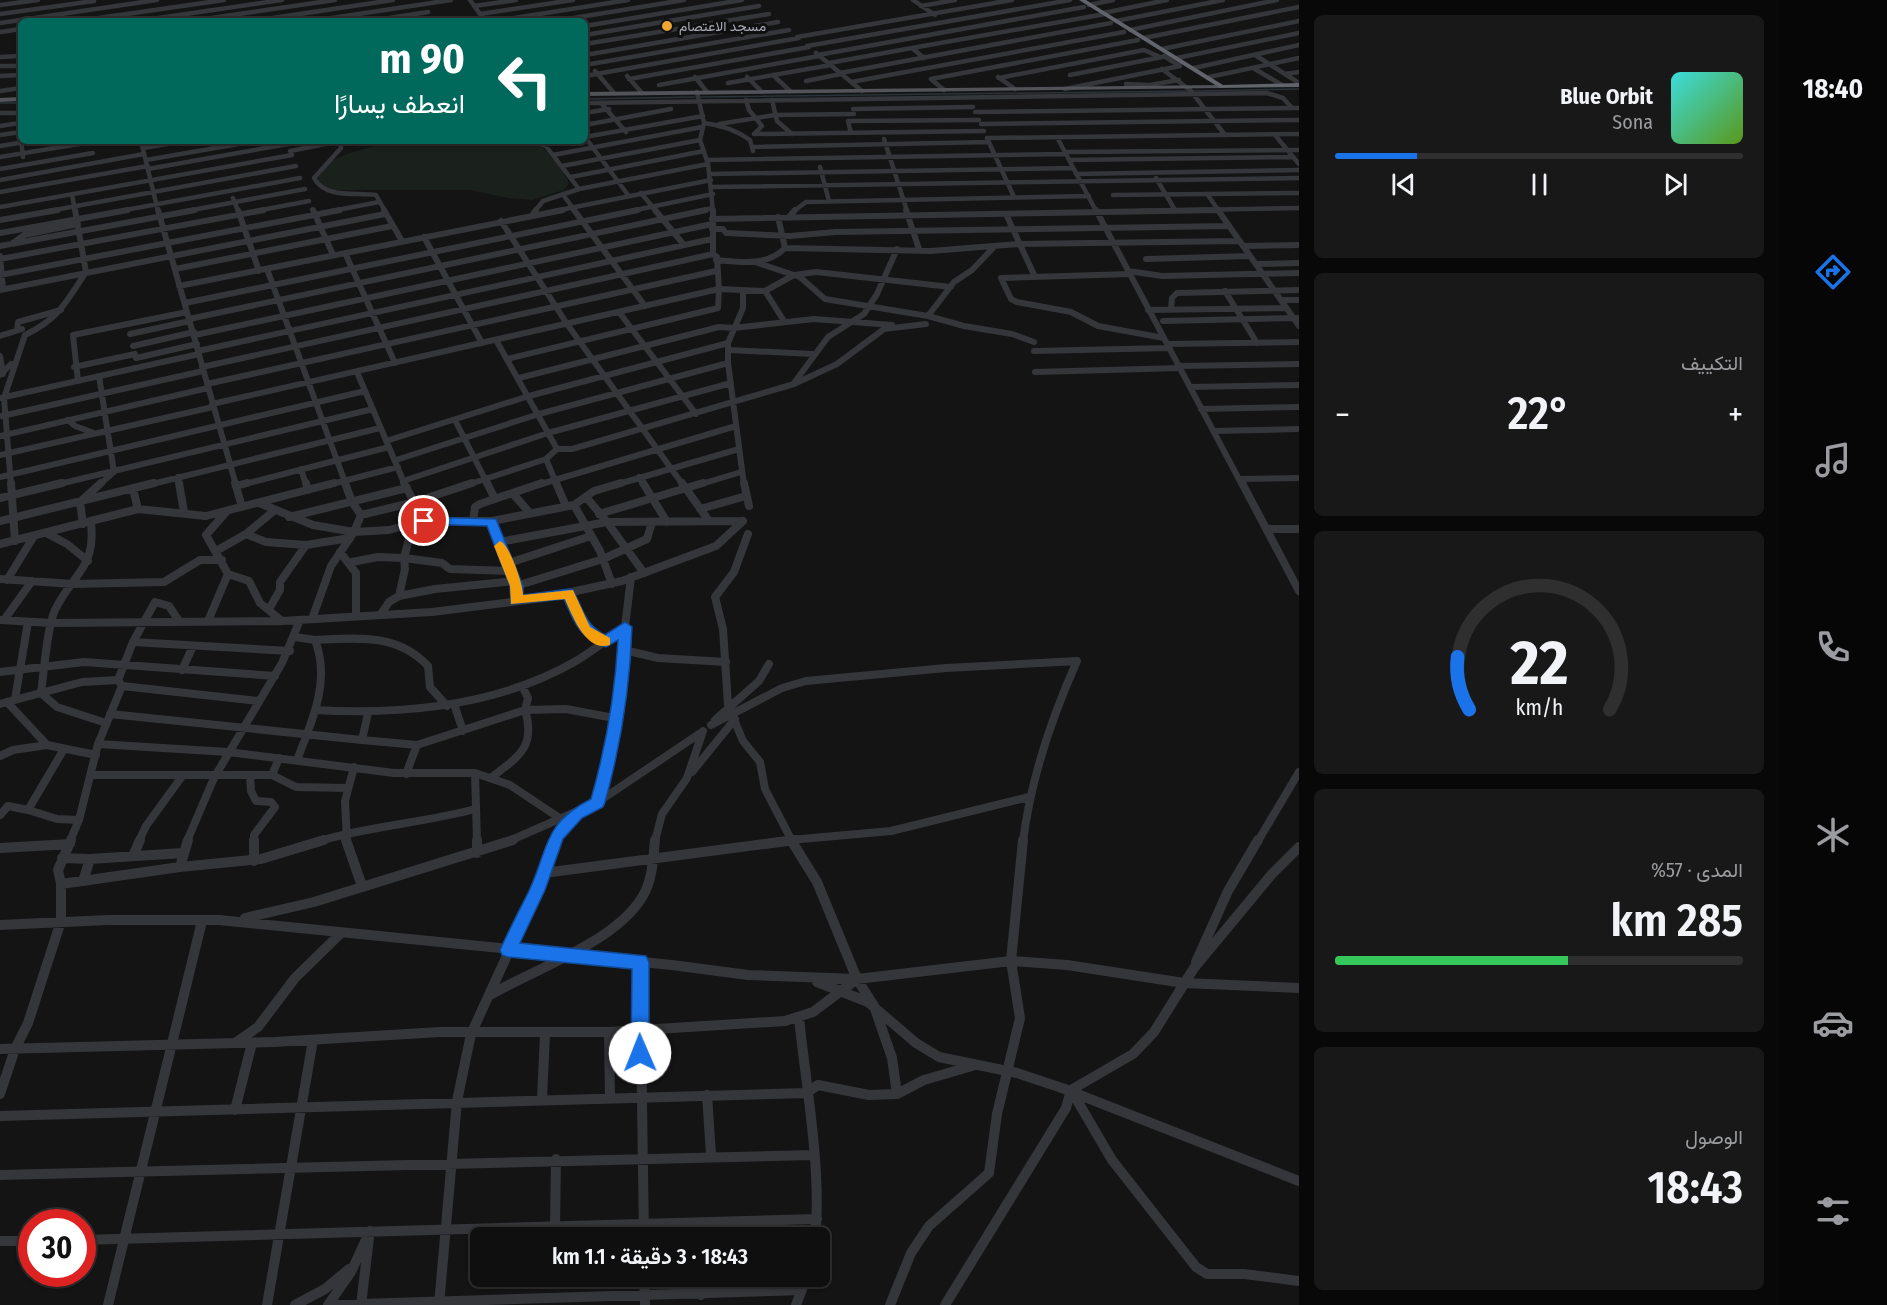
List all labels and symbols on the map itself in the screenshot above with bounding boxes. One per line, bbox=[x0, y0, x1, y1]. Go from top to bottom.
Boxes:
place label: مسجد الاعتصام bbox=[679, 18, 766, 35]
marker: مسجد الاعتصام bbox=[660, 19, 674, 33]
pin bbox=[398, 495, 449, 546]
position arrow bbox=[608, 1021, 672, 1085]
speed limit sign: 30 bbox=[18, 1209, 96, 1287]

